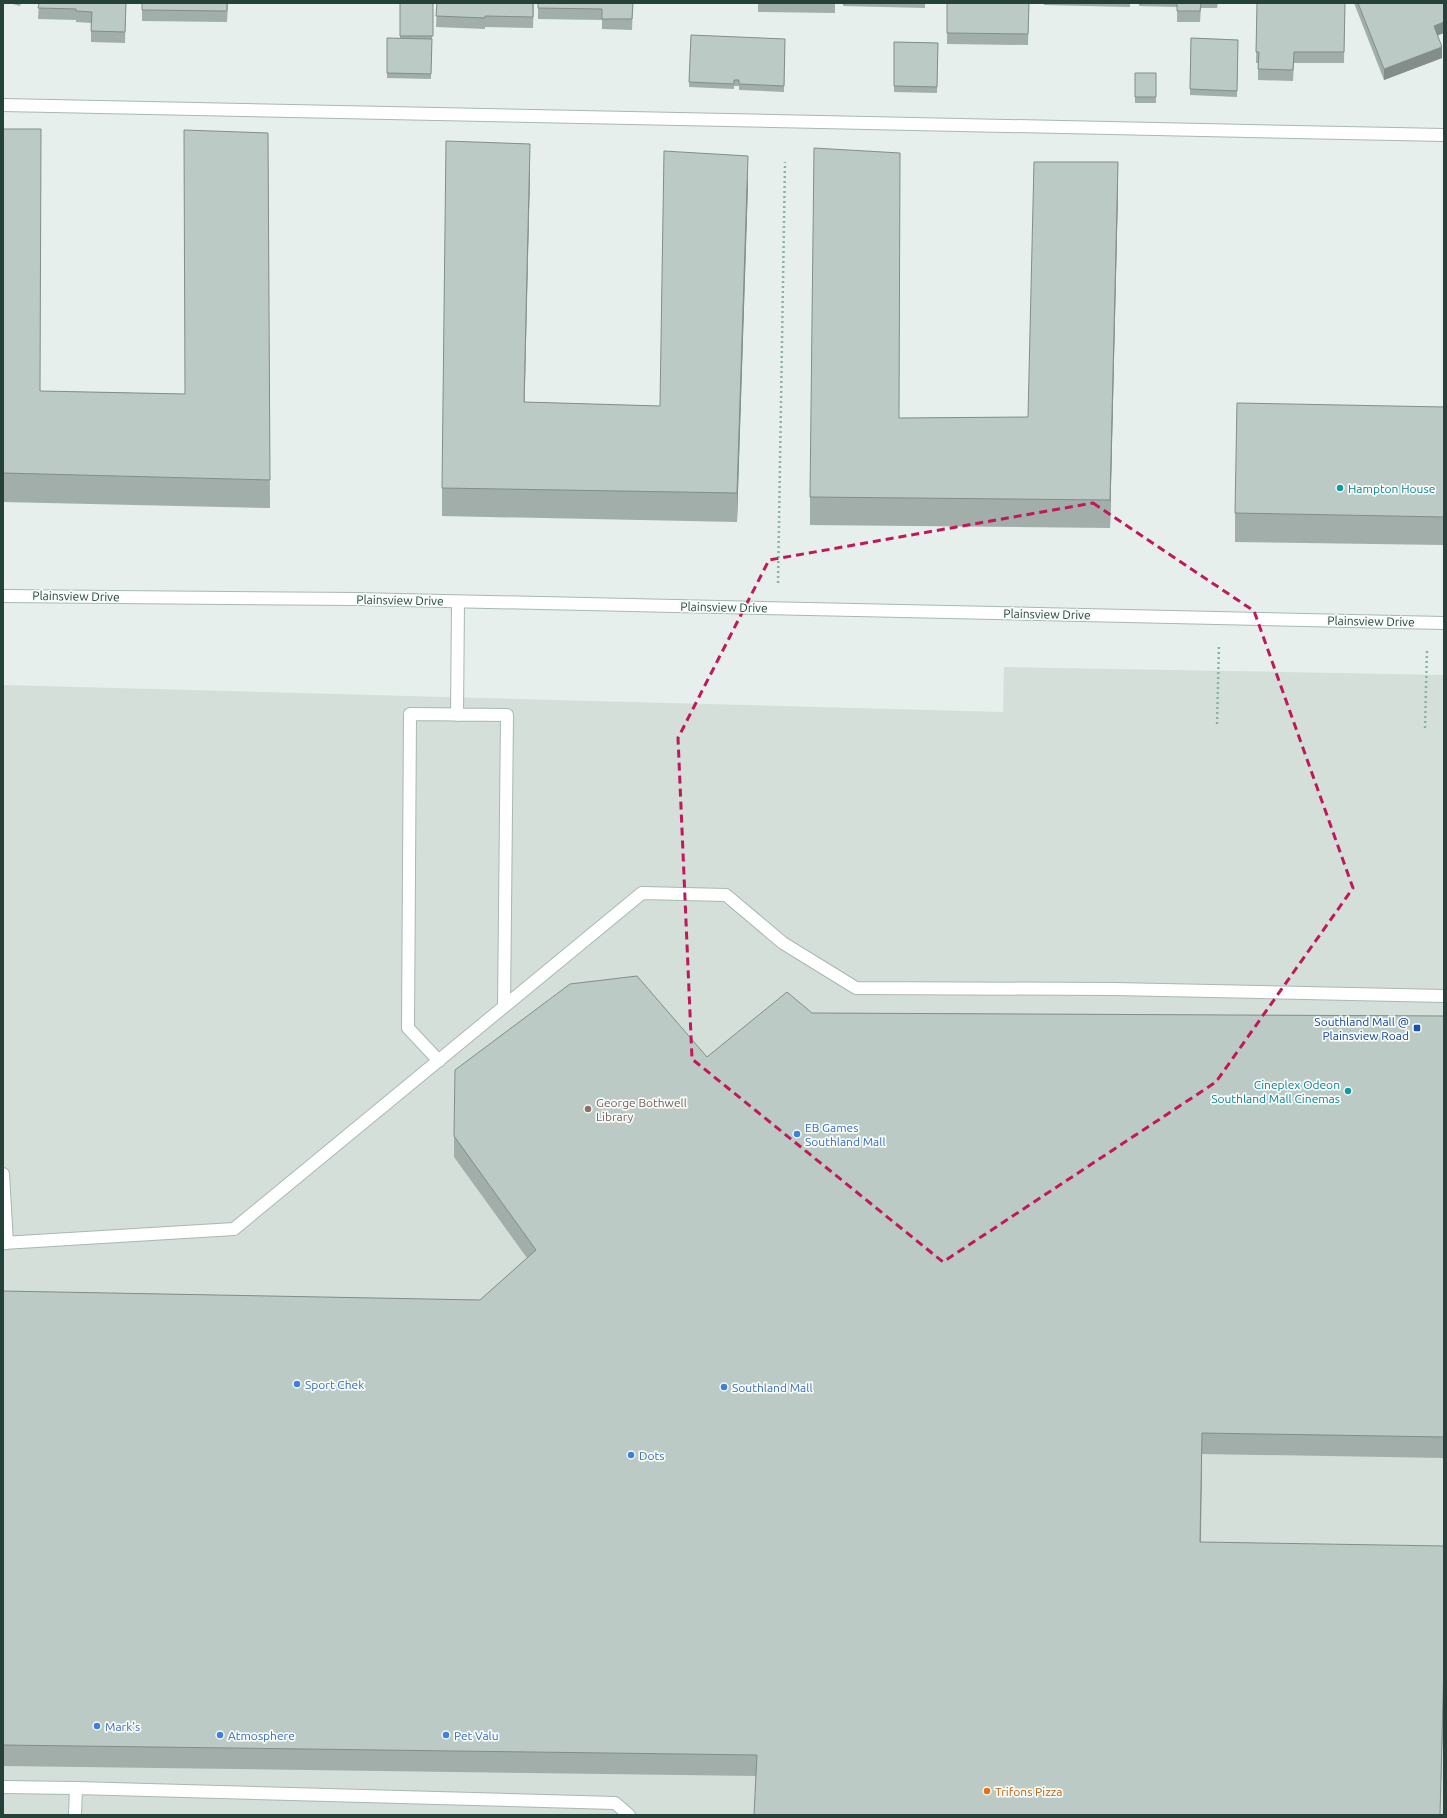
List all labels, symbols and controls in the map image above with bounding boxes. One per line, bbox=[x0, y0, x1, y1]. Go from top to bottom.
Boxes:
place label: Hampton House bbox=[1348, 482, 1435, 495]
marker: Hampton House bbox=[1335, 483, 1345, 493]
street label: Plainsview Drive bbox=[32, 589, 120, 603]
street label: Plainsview Drive bbox=[356, 593, 444, 607]
street label: Plainsview Drive bbox=[680, 600, 768, 614]
street label: Plainsview Drive bbox=[1003, 607, 1091, 621]
street label: Plainsview Drive bbox=[1327, 614, 1415, 628]
place label: Southland Mall @ Plainsview Road bbox=[1314, 1015, 1409, 1042]
marker: Southland Mall @ Plainsview Road bbox=[1412, 1023, 1422, 1033]
place label: Cineplex Odeon Southland Mall Cinemas bbox=[1211, 1078, 1340, 1105]
marker: Cineplex Odeon Southland Mall Cinemas bbox=[1343, 1086, 1353, 1096]
place label: George Bothwell Library bbox=[596, 1096, 687, 1123]
marker: George Bothwell Library bbox=[583, 1104, 593, 1114]
place label: EB Games Southland Mall bbox=[805, 1121, 886, 1148]
marker: EB Games Southland Mall bbox=[792, 1129, 802, 1139]
place label: Sport Chek bbox=[305, 1378, 364, 1391]
marker: Sport Chek bbox=[292, 1379, 302, 1389]
place label: Southland Mall bbox=[732, 1381, 813, 1394]
marker: Southland Mall bbox=[719, 1382, 729, 1392]
place label: Dots bbox=[639, 1449, 664, 1462]
marker: Dots bbox=[626, 1450, 636, 1460]
place label: Mark's bbox=[105, 1720, 140, 1733]
marker: Mark's bbox=[92, 1721, 102, 1731]
place label: Atmosphere bbox=[228, 1729, 295, 1742]
place label: Pet Valu bbox=[454, 1729, 499, 1742]
marker: Atmosphere bbox=[215, 1730, 225, 1740]
marker: Pet Valu bbox=[441, 1730, 451, 1740]
place label: Trifons Pizza bbox=[995, 1785, 1062, 1798]
marker: Trifons Pizza bbox=[982, 1786, 992, 1796]

